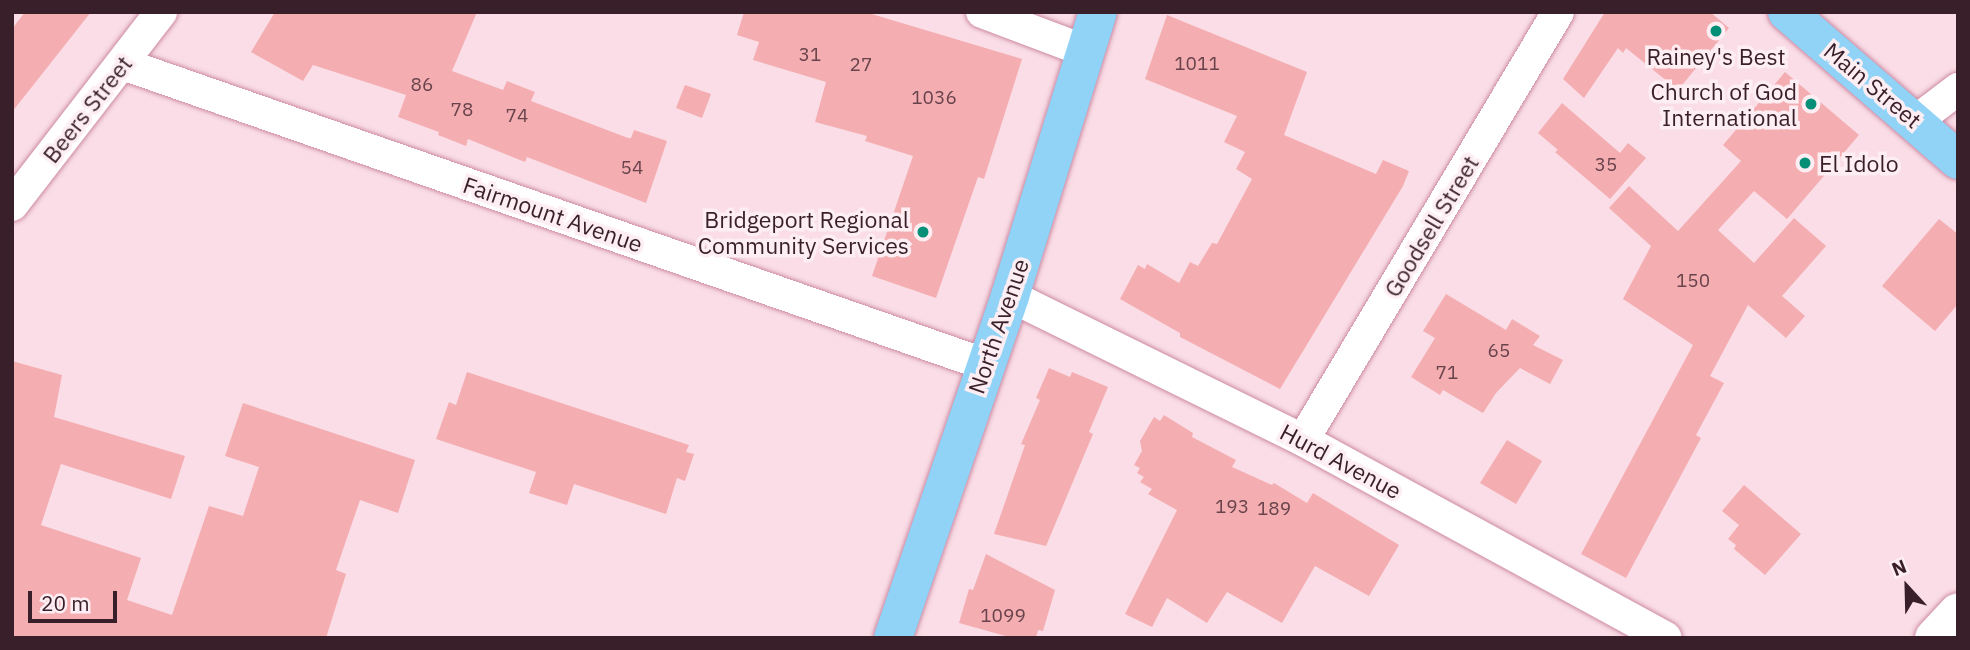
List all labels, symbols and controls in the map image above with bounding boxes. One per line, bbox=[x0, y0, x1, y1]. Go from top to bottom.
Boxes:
marker: Rainey's Best bbox=[1708, 23, 1724, 39]
street label: Main Street bbox=[1819, 36, 1927, 134]
place label: Rainey's Best bbox=[1647, 42, 1785, 70]
house number: 31 bbox=[799, 44, 821, 66]
street label: Beers Street bbox=[37, 50, 137, 168]
house number: 1011 bbox=[1174, 53, 1220, 75]
house number: 27 bbox=[850, 54, 872, 76]
house number: 86 bbox=[411, 74, 433, 96]
place label: Church of God International bbox=[1650, 77, 1797, 131]
house number: 1036 bbox=[911, 87, 957, 109]
marker: Church of God International bbox=[1803, 96, 1819, 112]
house number: 78 bbox=[451, 99, 473, 121]
house number: 74 bbox=[506, 105, 528, 127]
place label: El Idolo bbox=[1819, 149, 1899, 177]
street label: Goodsell Street bbox=[1378, 150, 1484, 302]
house number: 35 bbox=[1595, 154, 1617, 176]
marker: El Idolo bbox=[1797, 155, 1813, 171]
house number: 54 bbox=[621, 157, 643, 179]
street label: Fairmount Avenue bbox=[460, 170, 646, 258]
place label: Bridgeport Regional Community Services bbox=[698, 205, 909, 259]
marker: Bridgeport Regional Community Services bbox=[915, 224, 931, 240]
street label: North Avenue bbox=[962, 255, 1034, 397]
house number: 150 bbox=[1676, 270, 1710, 292]
house number: 65 bbox=[1488, 340, 1510, 362]
house number: 71 bbox=[1436, 362, 1458, 384]
street label: Hurd Avenue bbox=[1276, 418, 1406, 504]
house number: 193 bbox=[1215, 496, 1249, 518]
house number: 189 bbox=[1257, 498, 1291, 520]
north arrow bbox=[1872, 552, 1942, 622]
text: N bbox=[1888, 554, 1910, 581]
scale bar bbox=[32, 576, 121, 620]
text: 20 m bbox=[41, 589, 90, 617]
house number: 1099 bbox=[980, 605, 1026, 627]

